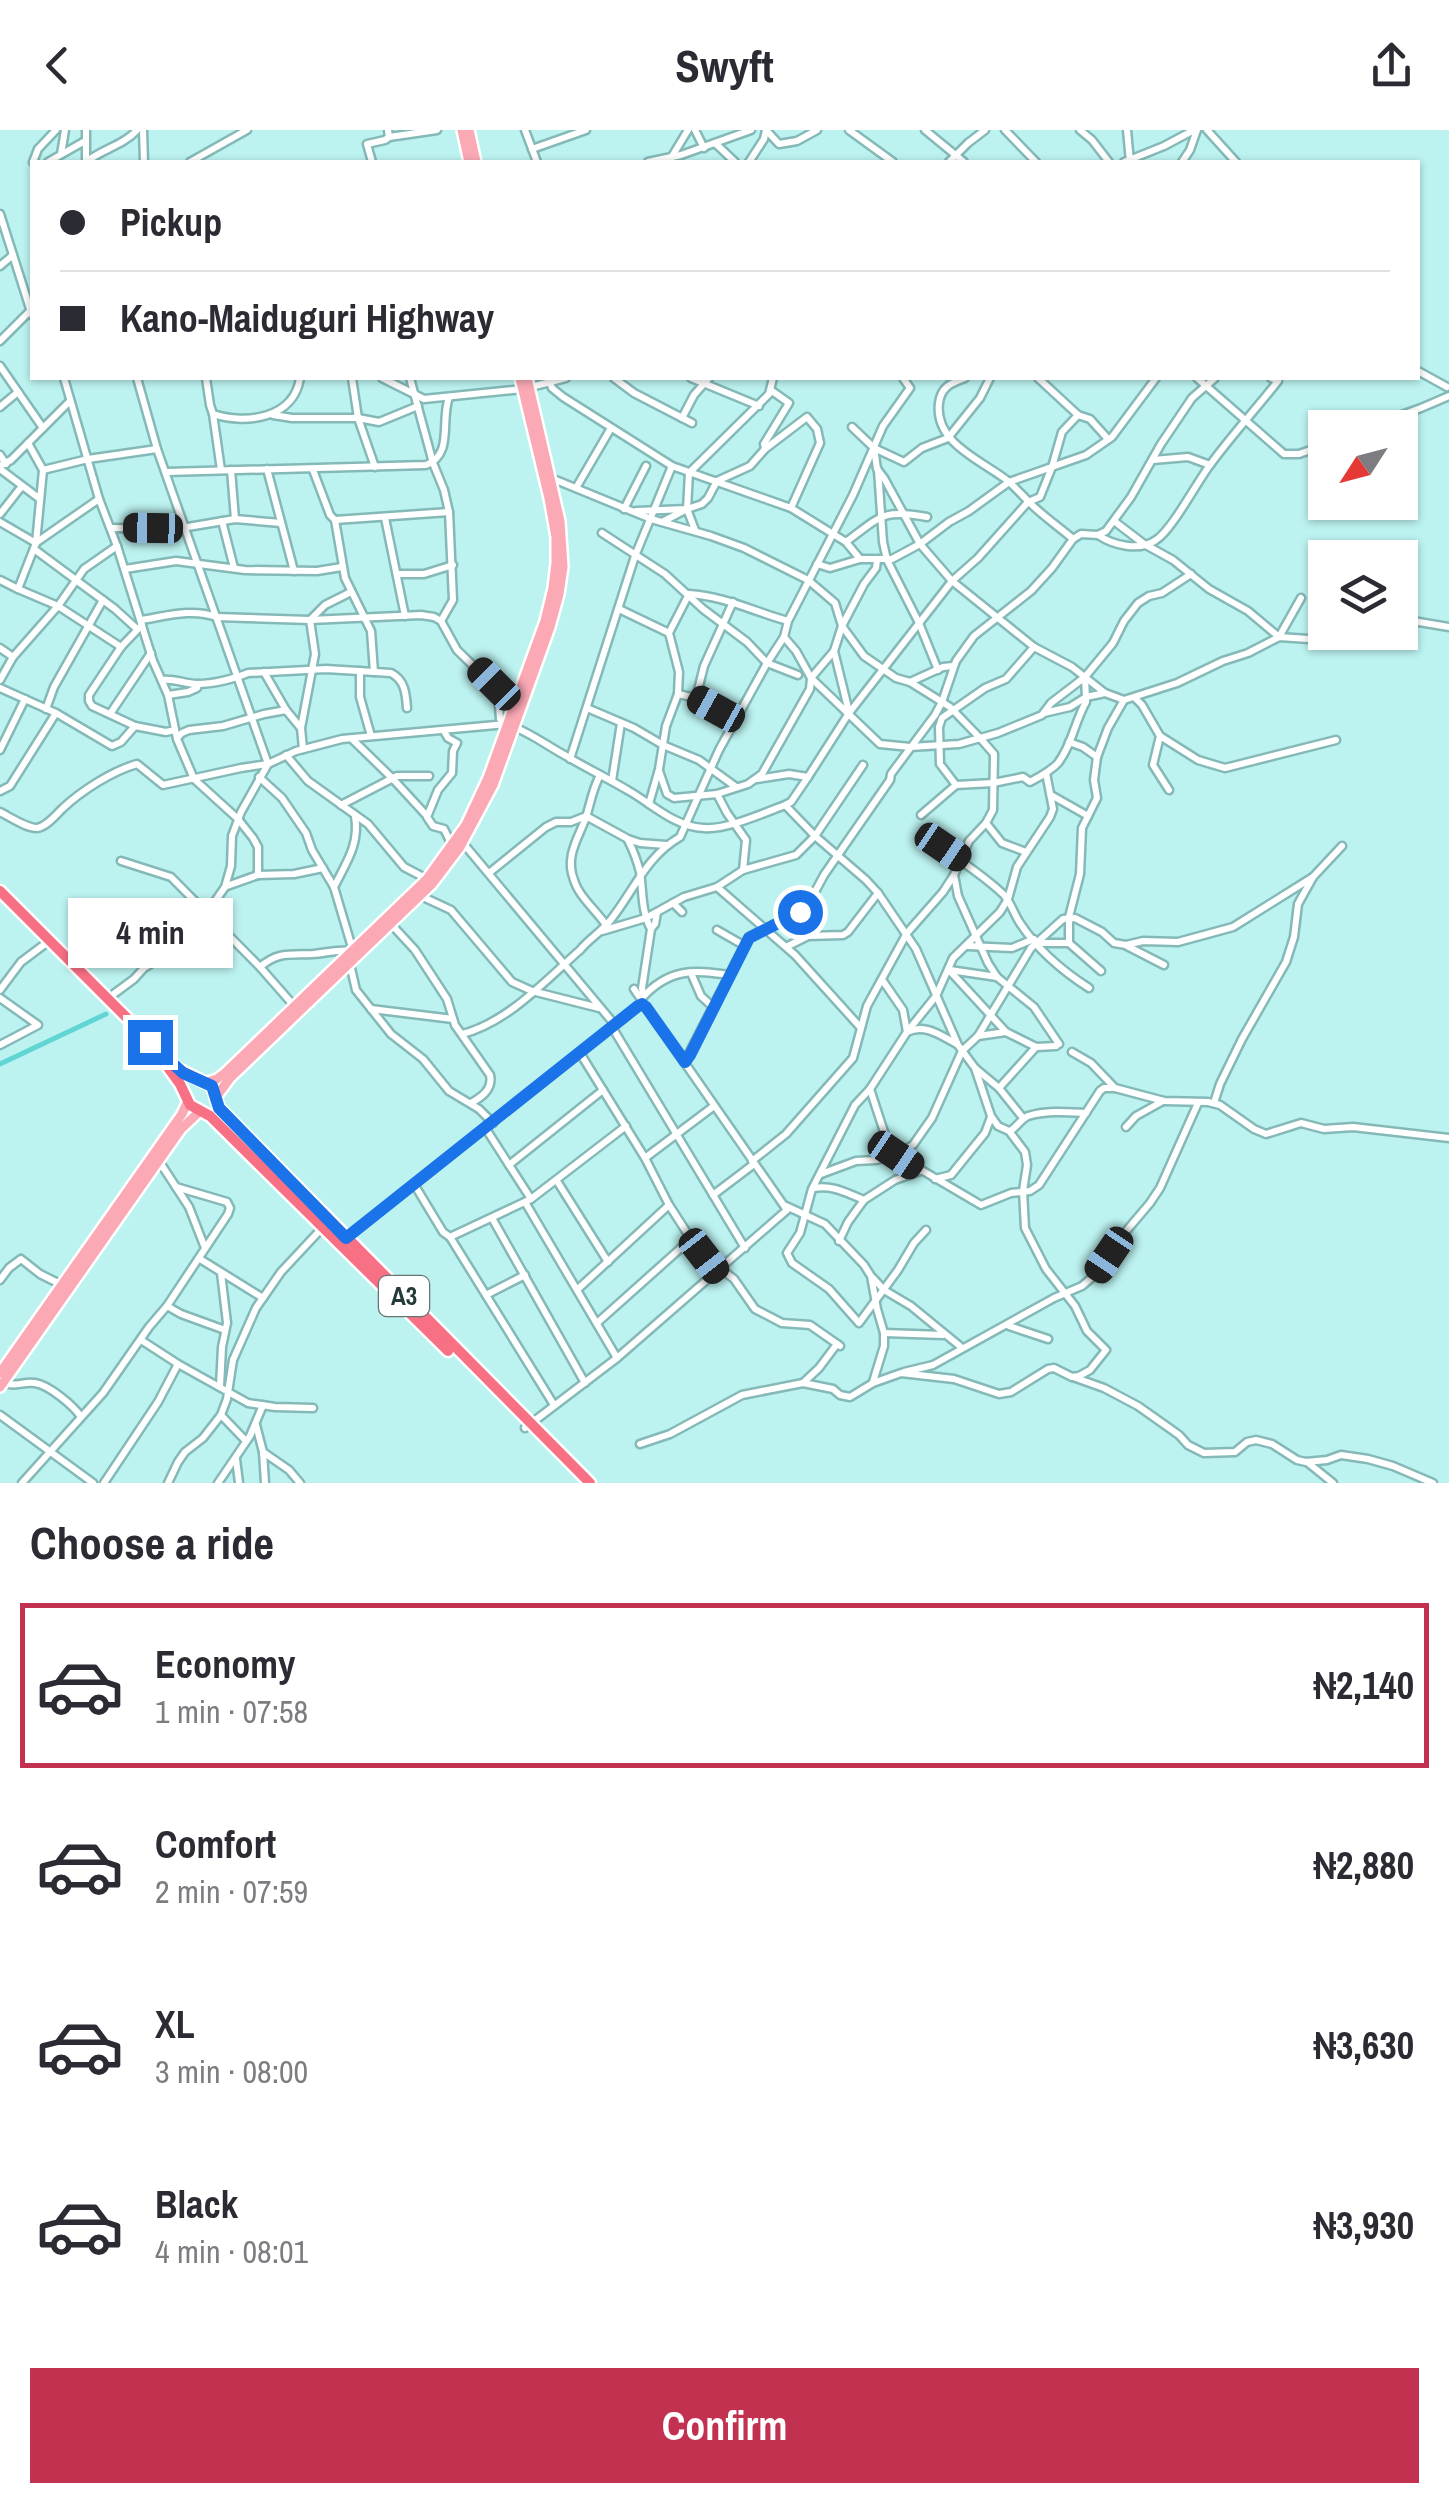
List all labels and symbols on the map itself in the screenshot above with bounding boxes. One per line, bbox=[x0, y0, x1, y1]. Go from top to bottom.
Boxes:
north arrow bbox=[1308, 410, 1418, 520]
car bbox=[123, 512, 183, 544]
car bbox=[462, 652, 526, 716]
car bbox=[682, 681, 750, 737]
car bbox=[910, 818, 976, 876]
route start bbox=[778, 890, 823, 935]
callout: 4 min bbox=[68, 897, 232, 967]
route end bbox=[128, 1020, 173, 1065]
car bbox=[863, 1126, 929, 1184]
car bbox=[1080, 1222, 1138, 1288]
car bbox=[674, 1223, 734, 1289]
road number: A3 bbox=[379, 1276, 429, 1316]

